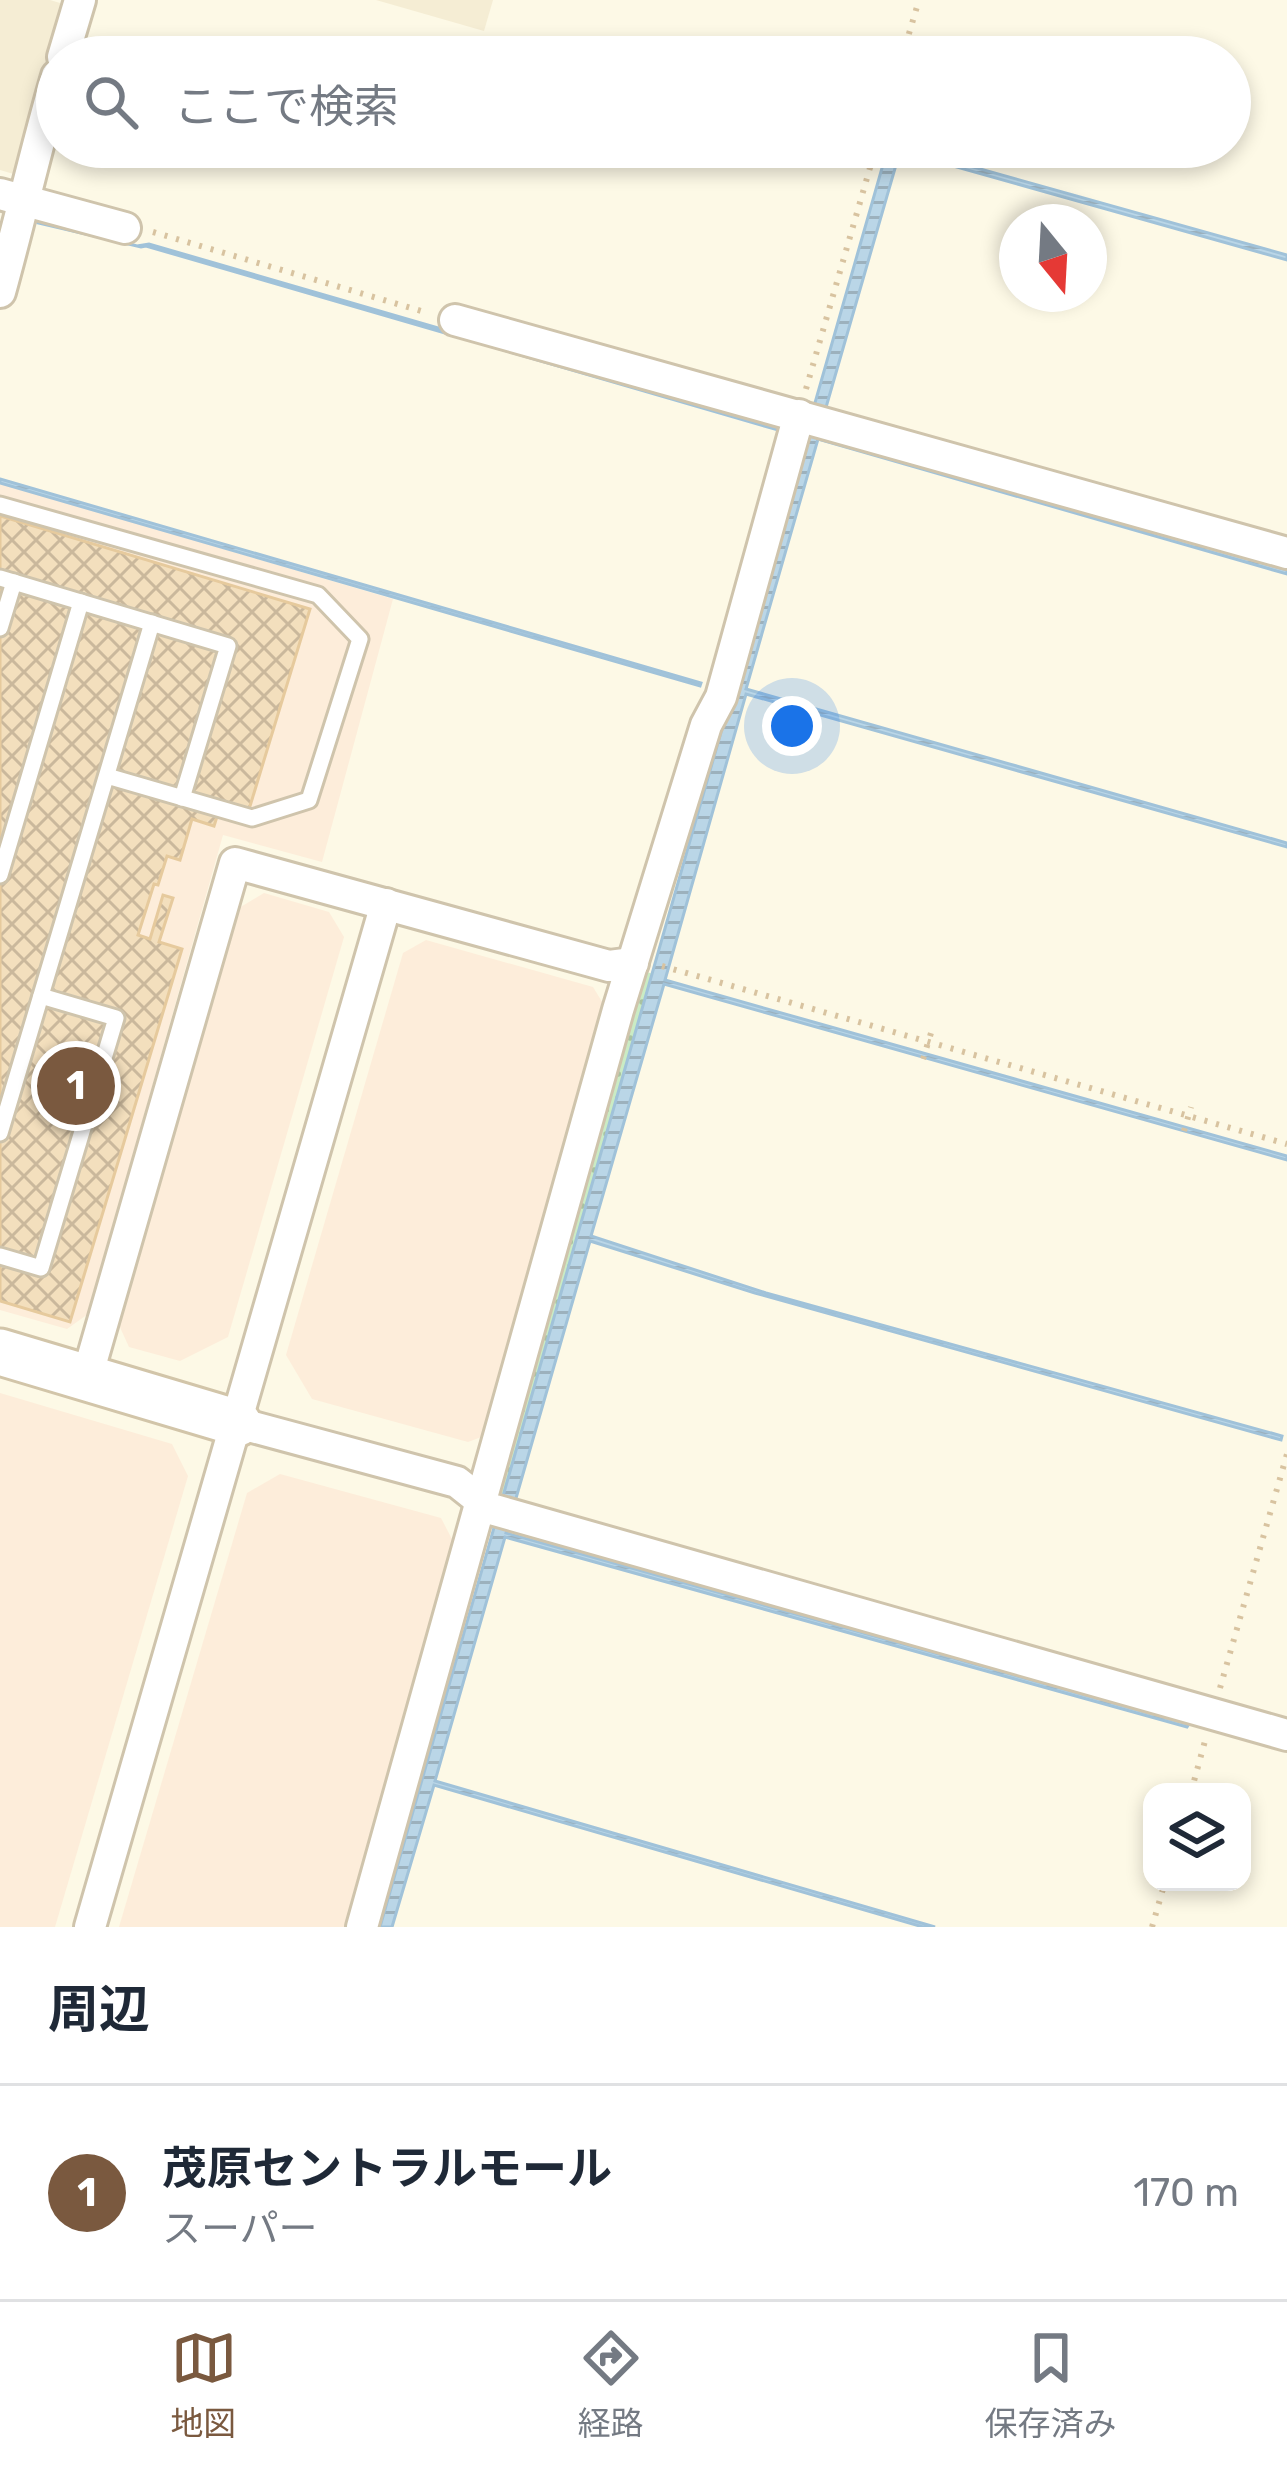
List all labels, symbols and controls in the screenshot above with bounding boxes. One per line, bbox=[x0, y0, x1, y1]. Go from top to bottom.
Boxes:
search box bbox=[36, 36, 1251, 168]
icon: search bbox=[78, 69, 144, 135]
text: ここで検索 bbox=[174, 80, 399, 133]
north arrow bbox=[999, 204, 1107, 312]
your location bbox=[762, 696, 822, 756]
pin: 1 bbox=[37, 1041, 115, 1131]
map controls bbox=[1143, 1783, 1251, 1891]
button: layers bbox=[1143, 1783, 1251, 1891]
text: 周辺 bbox=[48, 1979, 150, 2040]
text: 茂原セントラルモール bbox=[162, 2142, 612, 2195]
text: 1 bbox=[77, 2170, 97, 2216]
text: 170 m bbox=[1133, 2170, 1239, 2216]
text: スーパー bbox=[162, 2206, 318, 2252]
tab: 地図 bbox=[171, 2325, 237, 2445]
tab: 経路 bbox=[578, 2325, 644, 2445]
tab: 保存済み bbox=[985, 2325, 1117, 2445]

